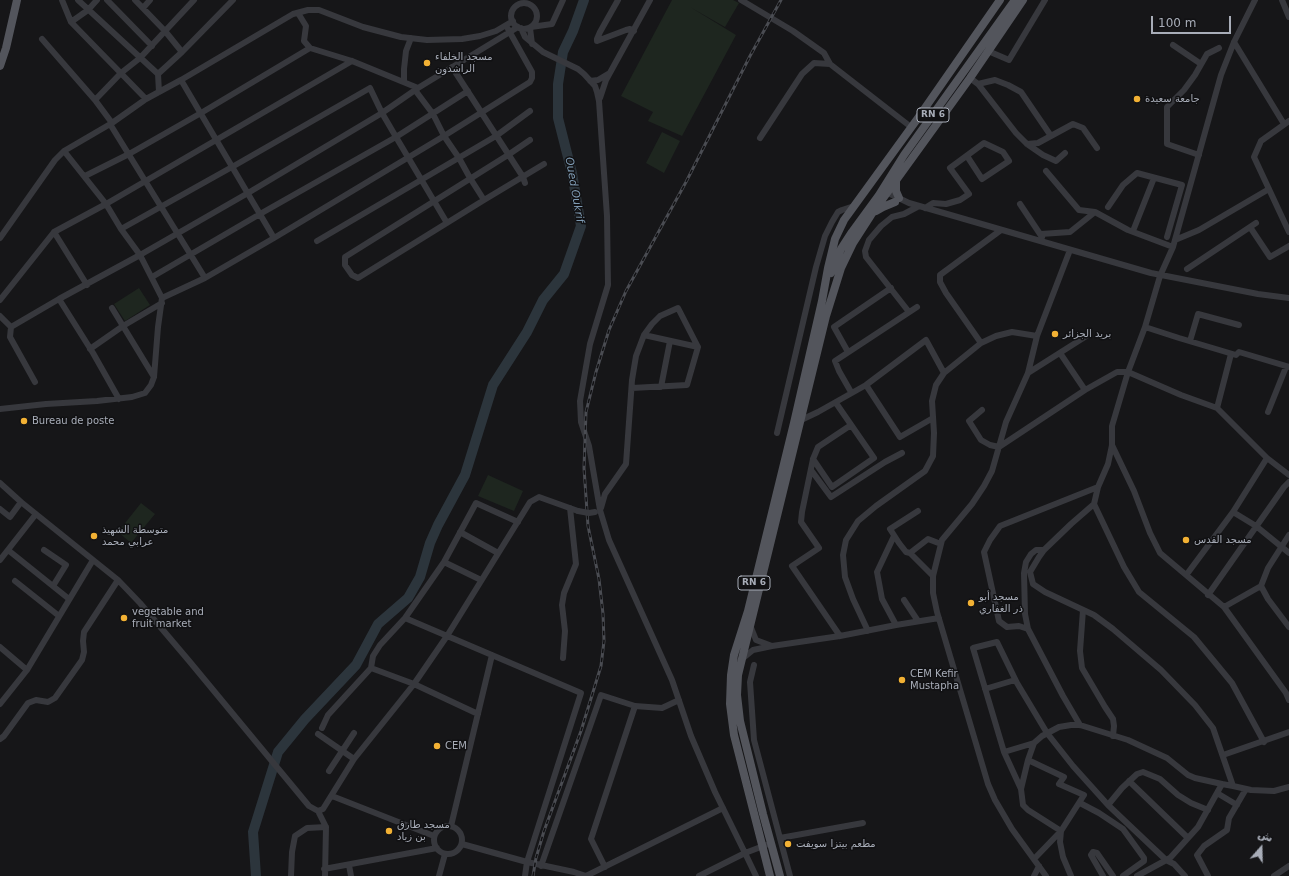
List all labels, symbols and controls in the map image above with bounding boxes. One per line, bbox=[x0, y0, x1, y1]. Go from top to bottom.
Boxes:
scale bar bbox=[1153, 8, 1233, 34]
text: 100 m bbox=[1158, 16, 1196, 30]
place label: مسجد الخلفاء الراشدون bbox=[435, 51, 493, 74]
marker: مسجد الخلفاء الراشدون bbox=[422, 58, 432, 68]
place label: جامعة سعيدة bbox=[1145, 93, 1200, 105]
marker: جامعة سعيدة bbox=[1132, 94, 1142, 104]
road number: RN 6 bbox=[917, 108, 949, 122]
water label: Oued Oukrif bbox=[562, 156, 586, 224]
place label: بريد الجزائر bbox=[1063, 328, 1111, 340]
marker: بريد الجزائر bbox=[1050, 329, 1060, 339]
place label: Bureau de poste bbox=[32, 415, 114, 427]
marker: Bureau de poste bbox=[19, 416, 29, 426]
place label: متوسطة الشهيذ عرابي محمد bbox=[102, 524, 168, 548]
marker: متوسطة الشهيذ عرابي محمد bbox=[89, 531, 99, 541]
place label: مسجد القدس bbox=[1194, 534, 1252, 546]
marker: مسجد القدس bbox=[1181, 535, 1191, 545]
road number: RN 6 bbox=[738, 576, 770, 590]
place label: مسجد أبو ذر الغفاري bbox=[979, 591, 1023, 614]
marker: مسجد أبو ذر الغفاري bbox=[966, 598, 976, 608]
place label: vegetable and fruit market bbox=[132, 606, 204, 630]
marker: vegetable and fruit market bbox=[119, 613, 129, 623]
place label: CEM Kefir Mustapha bbox=[910, 668, 959, 692]
marker: CEM Kefir Mustapha bbox=[897, 675, 907, 685]
place label: CEM bbox=[445, 740, 467, 752]
marker: CEM bbox=[432, 741, 442, 751]
place label: مسجد طارق بن زياد bbox=[397, 819, 450, 842]
marker: مسجد طارق بن زياد bbox=[384, 826, 394, 836]
north arrow bbox=[1241, 828, 1281, 868]
text: ش bbox=[1256, 828, 1275, 845]
place label: مطعم بيتزا سويفت bbox=[796, 838, 876, 850]
marker: مطعم بيتزا سويفت bbox=[783, 839, 793, 849]

